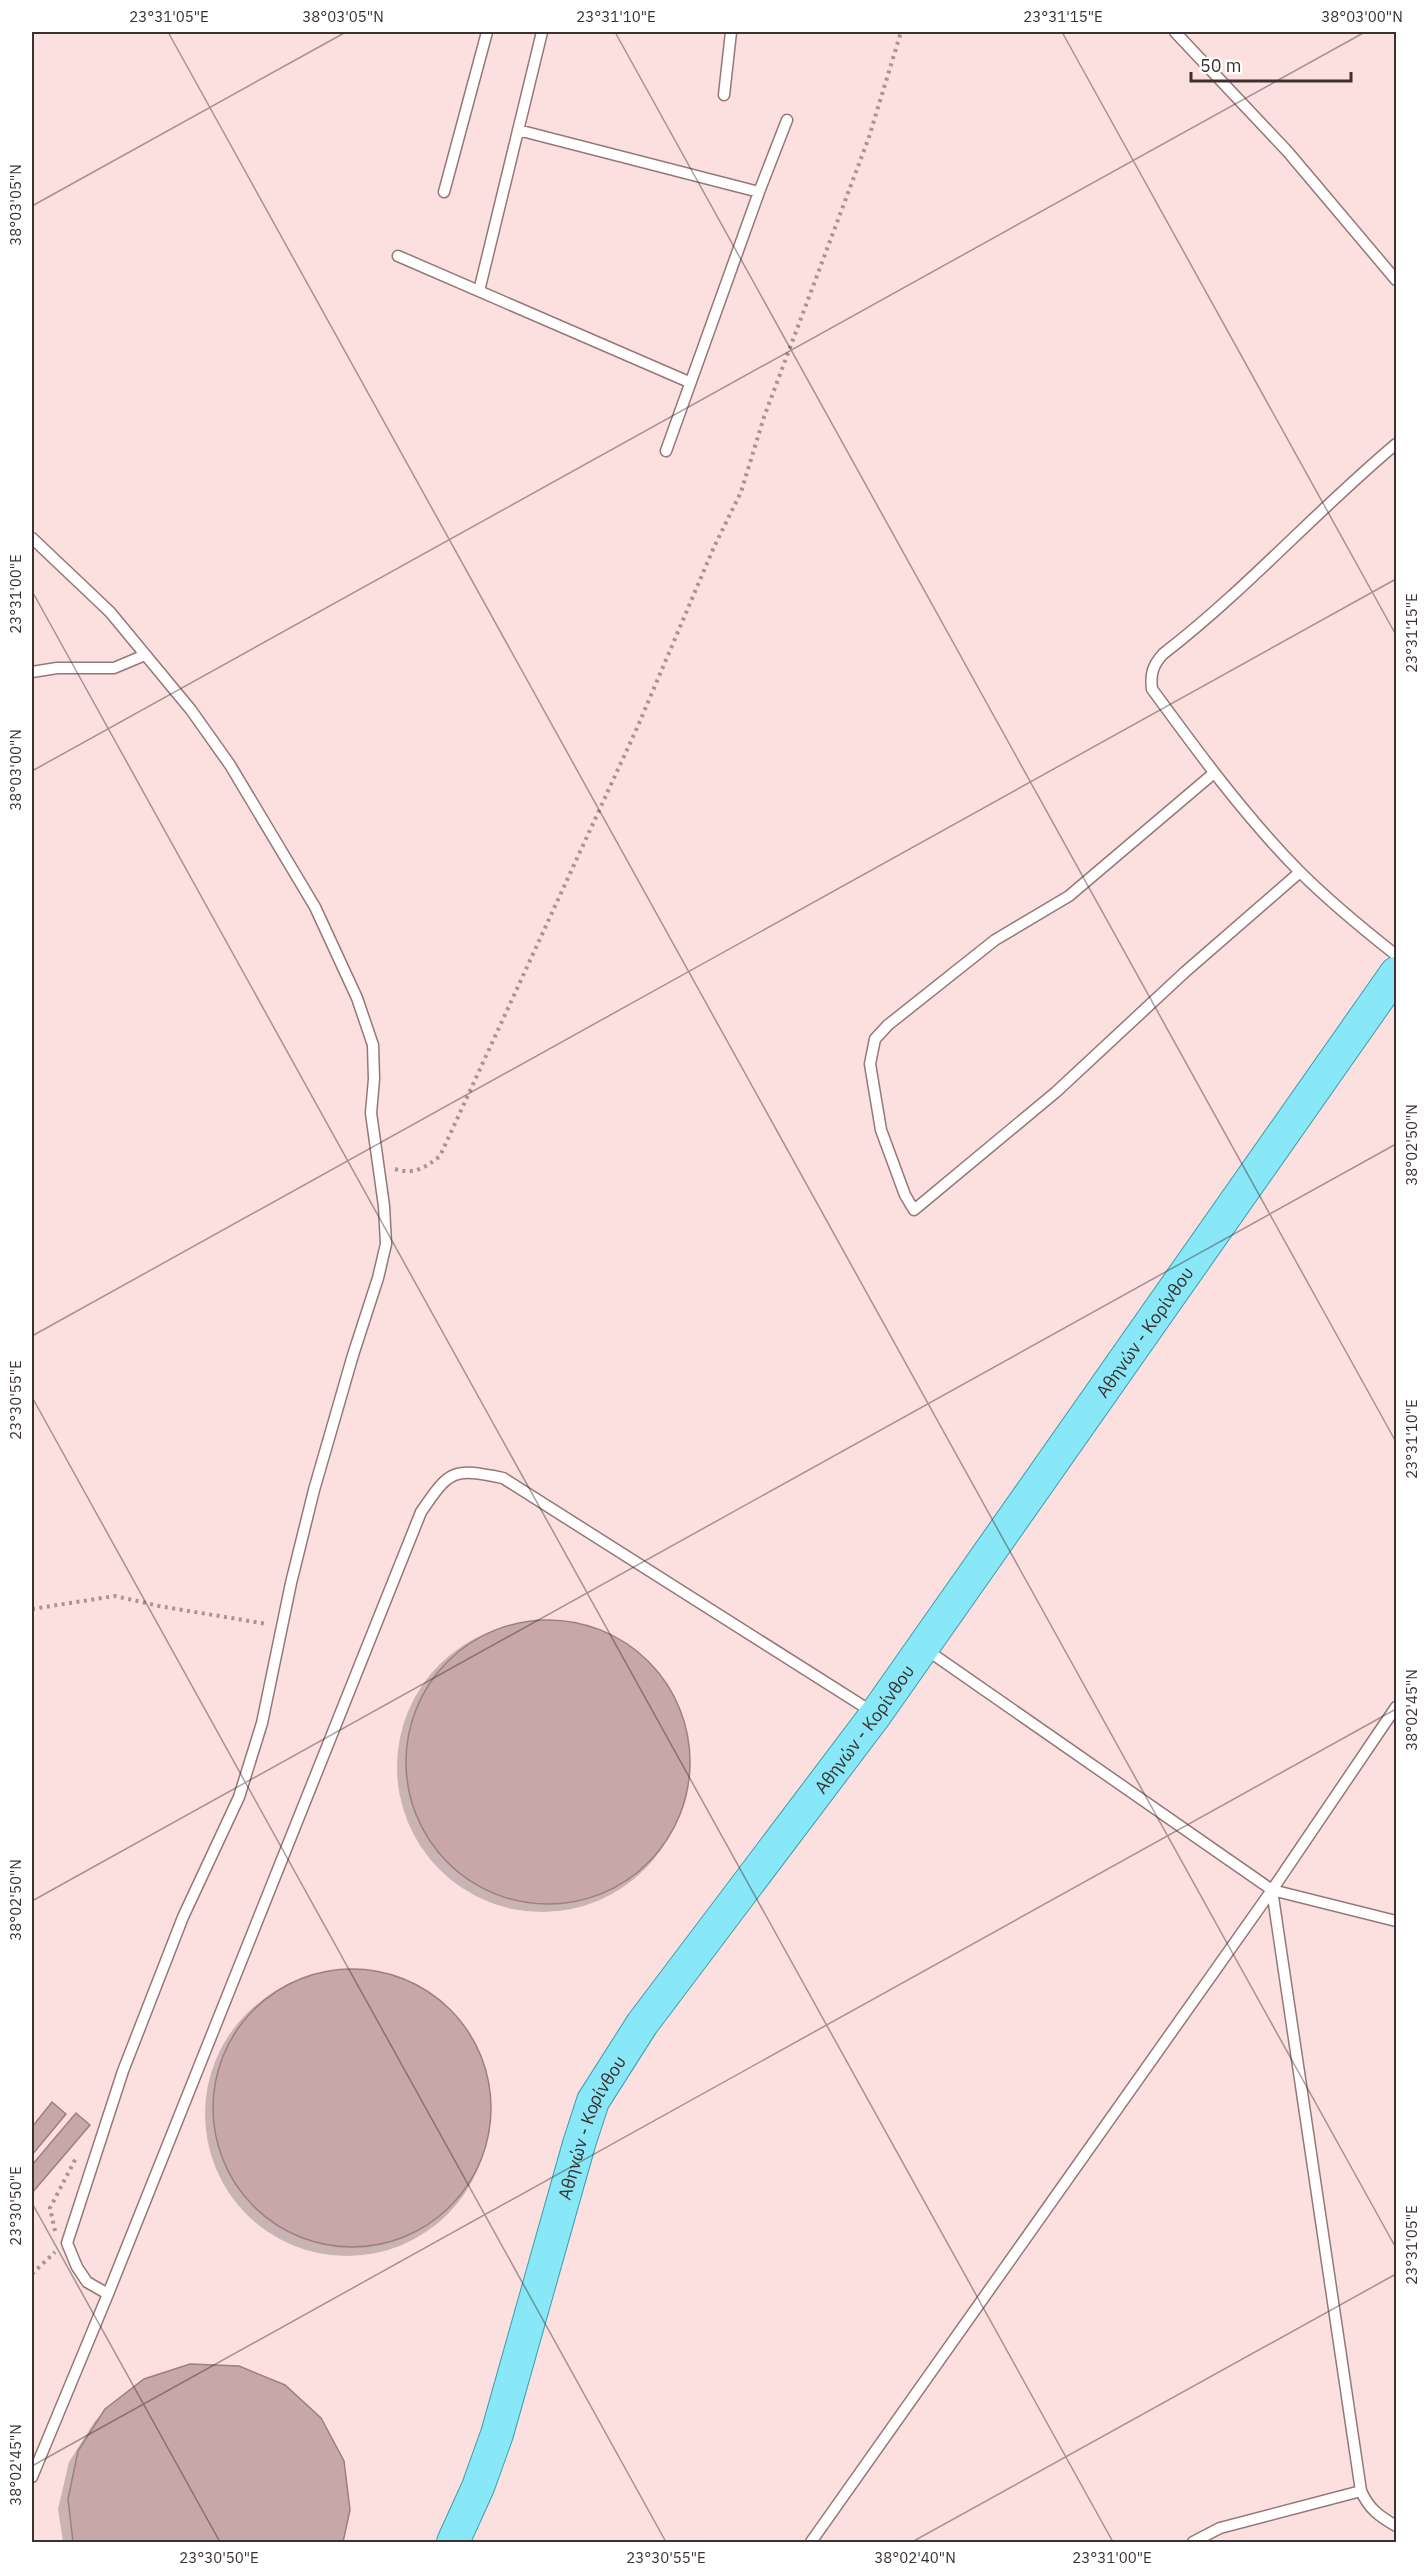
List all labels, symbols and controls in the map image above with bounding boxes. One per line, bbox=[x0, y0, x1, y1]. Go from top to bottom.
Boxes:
text: 23°31'05"E bbox=[129, 7, 209, 26]
text: 38°03'05"N bbox=[302, 7, 384, 26]
text: 23°31'10"E bbox=[576, 7, 656, 26]
text: 23°31'15"E bbox=[1023, 7, 1103, 26]
text: 38°03'00"N bbox=[1321, 7, 1403, 26]
scale bar bbox=[1191, 45, 1352, 83]
text: 50 m bbox=[1200, 54, 1242, 77]
text: 38°03'05"N bbox=[6, 164, 25, 246]
text: 23°31'00"E bbox=[6, 554, 25, 634]
text: 23°31'15"E bbox=[1402, 593, 1421, 673]
text: 38°03'00"N bbox=[6, 729, 25, 811]
text: 38°02'50"N bbox=[1402, 1104, 1421, 1186]
street label: Αθηνών - Κορίνθου bbox=[1090, 1262, 1198, 1402]
text: 23°30'55"E bbox=[6, 1360, 25, 1440]
text: 23°31'10"E bbox=[1402, 1399, 1421, 1479]
street label: Αθηνών - Κορίνθου bbox=[809, 1660, 919, 1798]
text: 38°02'45"N bbox=[1402, 1669, 1421, 1751]
text: 38°02'50"N bbox=[6, 1859, 25, 1941]
street label: Αθηνών - Κορίνθου bbox=[552, 2051, 631, 2202]
text: 23°30'50"E bbox=[6, 2166, 25, 2246]
text: 23°31'05"E bbox=[1402, 2205, 1421, 2285]
text: 38°02'45"N bbox=[6, 2424, 25, 2506]
text: 23°30'50"E bbox=[179, 2548, 259, 2567]
text: 23°30'55"E bbox=[626, 2548, 706, 2567]
text: 38°02'40"N bbox=[874, 2548, 956, 2567]
text: 23°31'00"E bbox=[1072, 2548, 1152, 2567]

